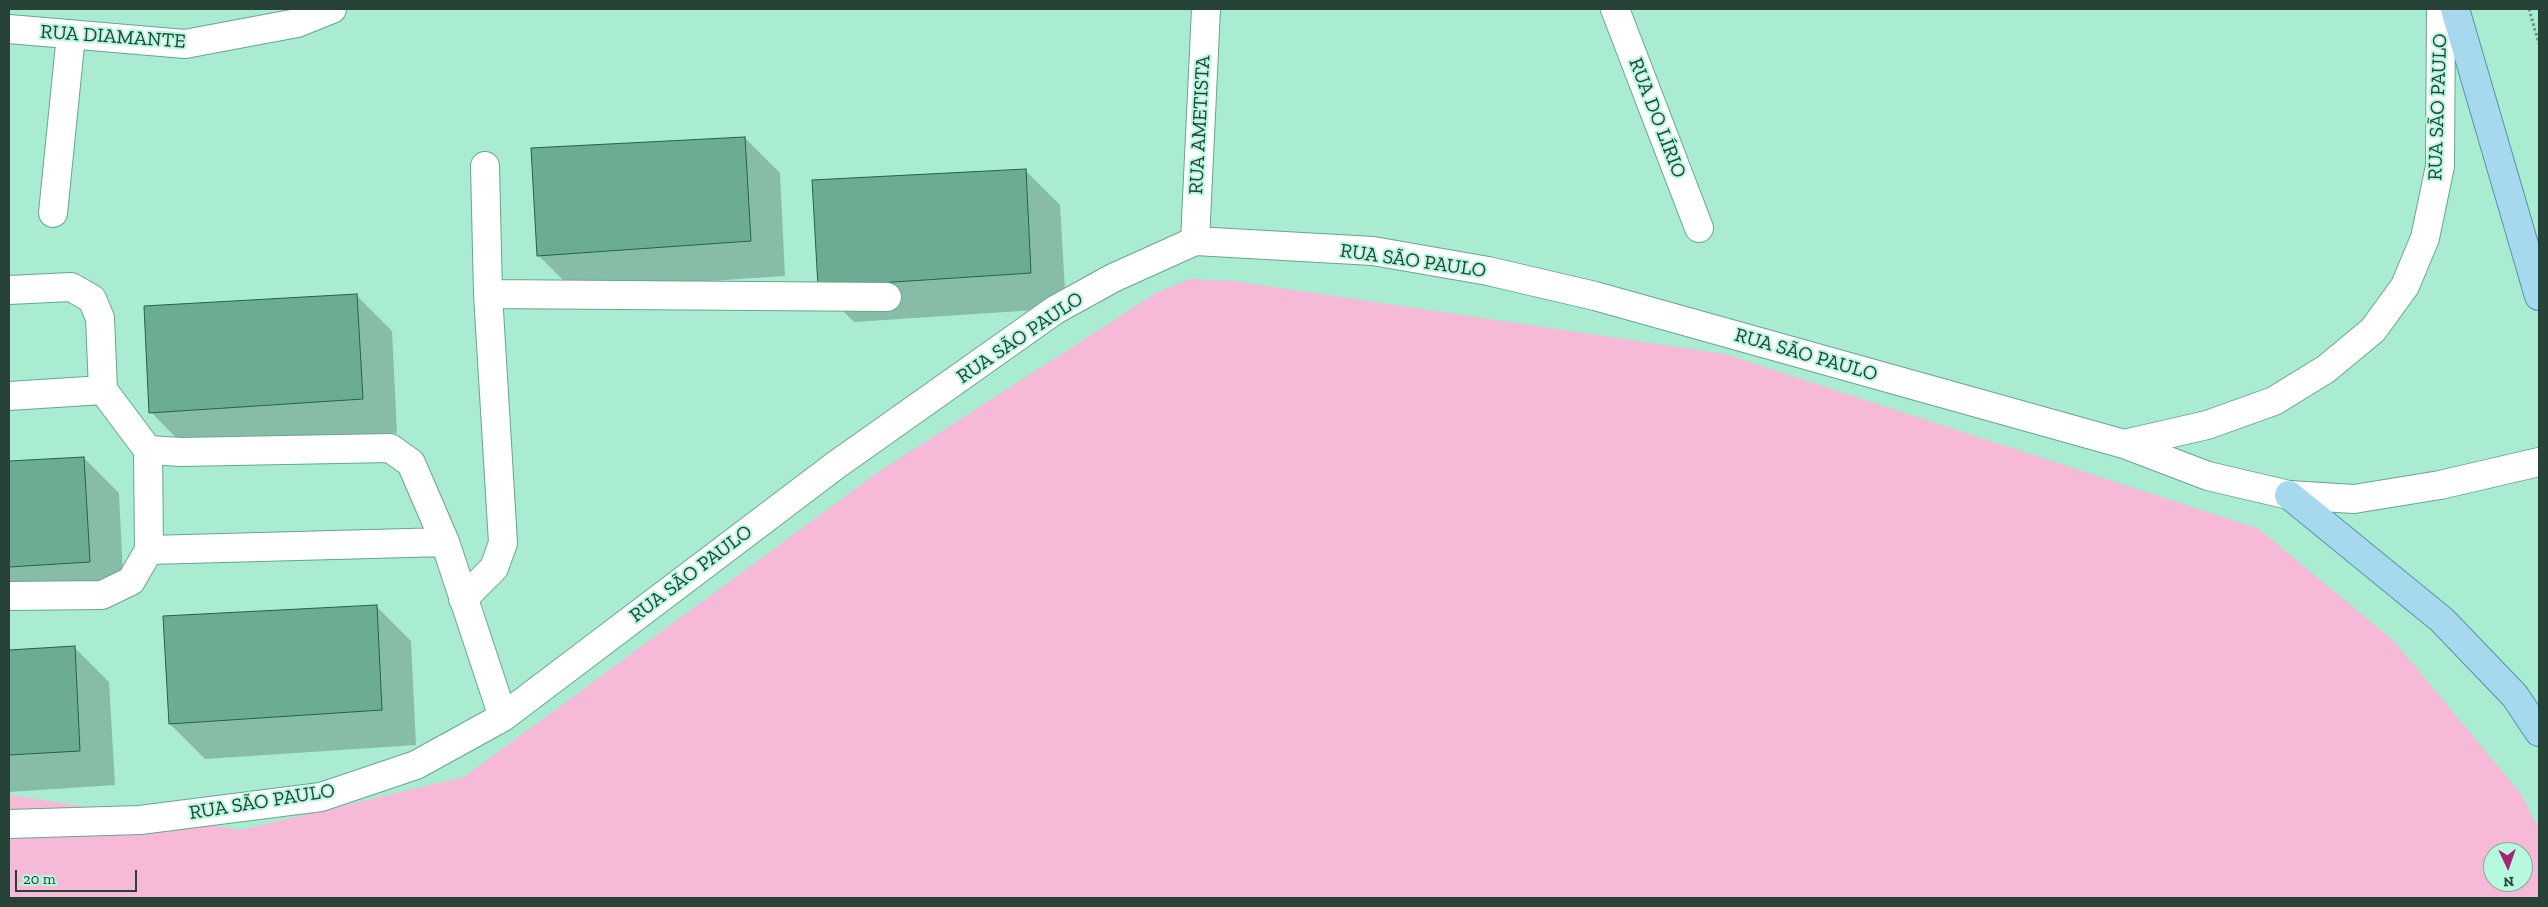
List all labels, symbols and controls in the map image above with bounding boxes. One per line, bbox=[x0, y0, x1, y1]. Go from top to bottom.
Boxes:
street label: RUA DIAMANTE bbox=[39, 20, 187, 54]
street label: RUA SÃO PAULO bbox=[2423, 33, 2453, 181]
street label: RUA AMETISTA bbox=[1184, 55, 1216, 195]
street label: RUA DO LÍRIO bbox=[1623, 55, 1691, 181]
street label: RUA SÃO PAULO bbox=[1338, 239, 1488, 283]
street label: RUA SÃO PAULO bbox=[952, 287, 1088, 389]
street label: RUA SÃO PAULO bbox=[1732, 323, 1880, 387]
street label: RUA SÃO PAULO bbox=[625, 520, 757, 628]
street label: RUA SÃO PAULO bbox=[187, 779, 337, 825]
north arrow bbox=[2483, 842, 2533, 892]
scale bar bbox=[18, 860, 140, 892]
text: 20 m bbox=[23, 870, 56, 888]
text: N bbox=[2503, 873, 2515, 890]

